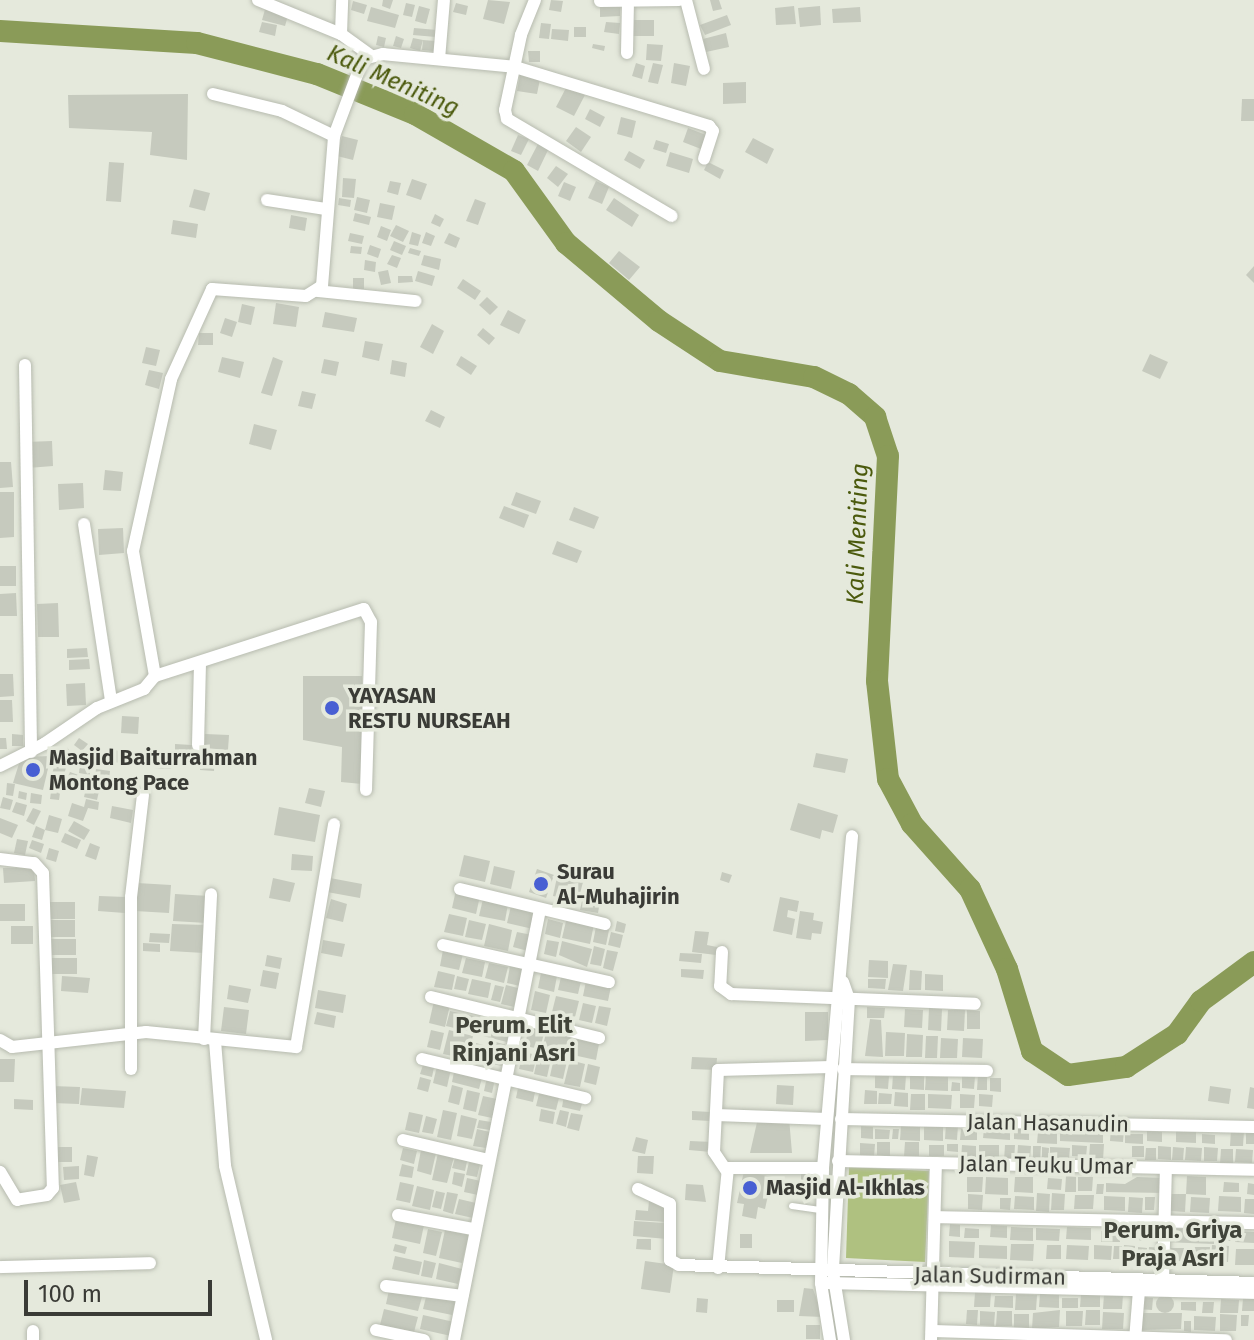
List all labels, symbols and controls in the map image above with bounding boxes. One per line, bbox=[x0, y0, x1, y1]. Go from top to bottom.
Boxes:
water label: Kali Meniting bbox=[322, 39, 464, 123]
water label: Kali Meniting bbox=[841, 463, 875, 605]
place label: YAYASAN RESTU NURSEAH bbox=[348, 682, 511, 734]
marker: YAYASAN RESTU NURSEAH bbox=[323, 699, 341, 717]
place label: Masjid Baiturrahman Montong Pace bbox=[49, 744, 257, 796]
marker: Masjid Baiturrahman Montong Pace bbox=[24, 761, 42, 779]
place label: Surau Al-Muhajirin bbox=[557, 858, 680, 910]
marker: Surau Al-Muhajirin bbox=[532, 875, 550, 893]
district label: Perum. Elit Rinjani Asri bbox=[452, 1012, 576, 1068]
street label: Jalan Hasanudin bbox=[967, 1108, 1129, 1138]
street label: Jalan Teuku Umar bbox=[959, 1150, 1133, 1180]
place label: Masjid Al-Ikhlas bbox=[766, 1175, 925, 1201]
marker: Masjid Al-Ikhlas bbox=[741, 1179, 759, 1197]
district label: Perum. Griya Praja Asri bbox=[1104, 1217, 1242, 1273]
street label: Jalan Sudirman bbox=[914, 1261, 1066, 1291]
scale bar bbox=[28, 1264, 216, 1314]
text: 100 m bbox=[38, 1280, 102, 1308]

